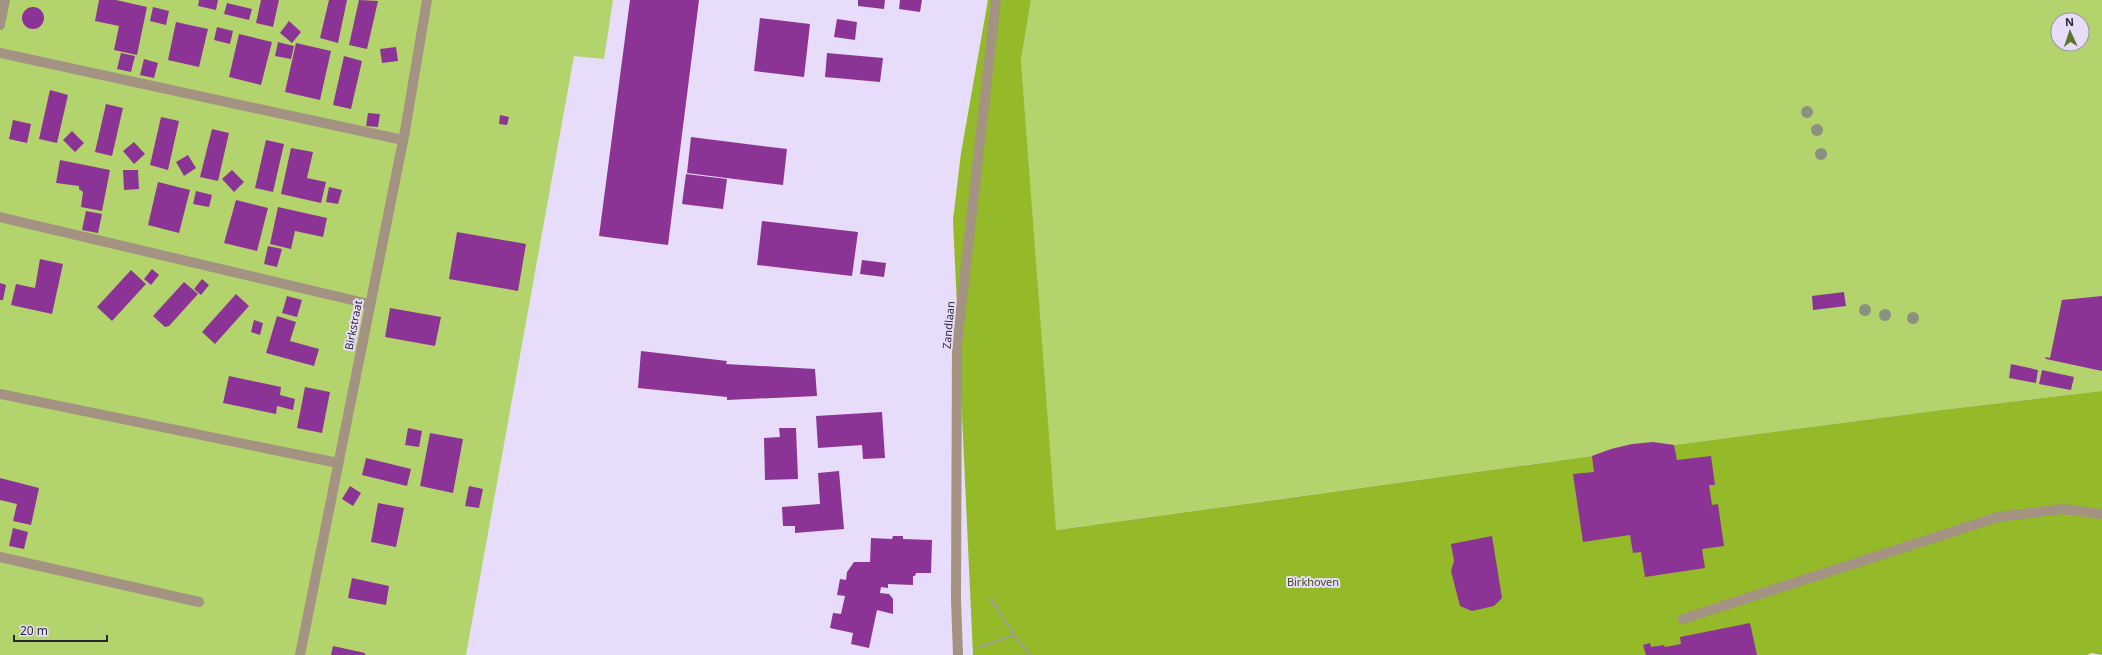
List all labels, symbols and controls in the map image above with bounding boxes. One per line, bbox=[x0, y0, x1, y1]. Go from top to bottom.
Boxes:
north arrow bbox=[2050, 12, 2090, 52]
text: N bbox=[2065, 14, 2074, 29]
street label: Birkstraat bbox=[341, 299, 365, 351]
street label: Zandlaan bbox=[938, 300, 958, 350]
park label: Birkhoven bbox=[1287, 574, 1339, 589]
scale bar bbox=[14, 617, 107, 643]
text: 20 m bbox=[20, 622, 48, 639]

